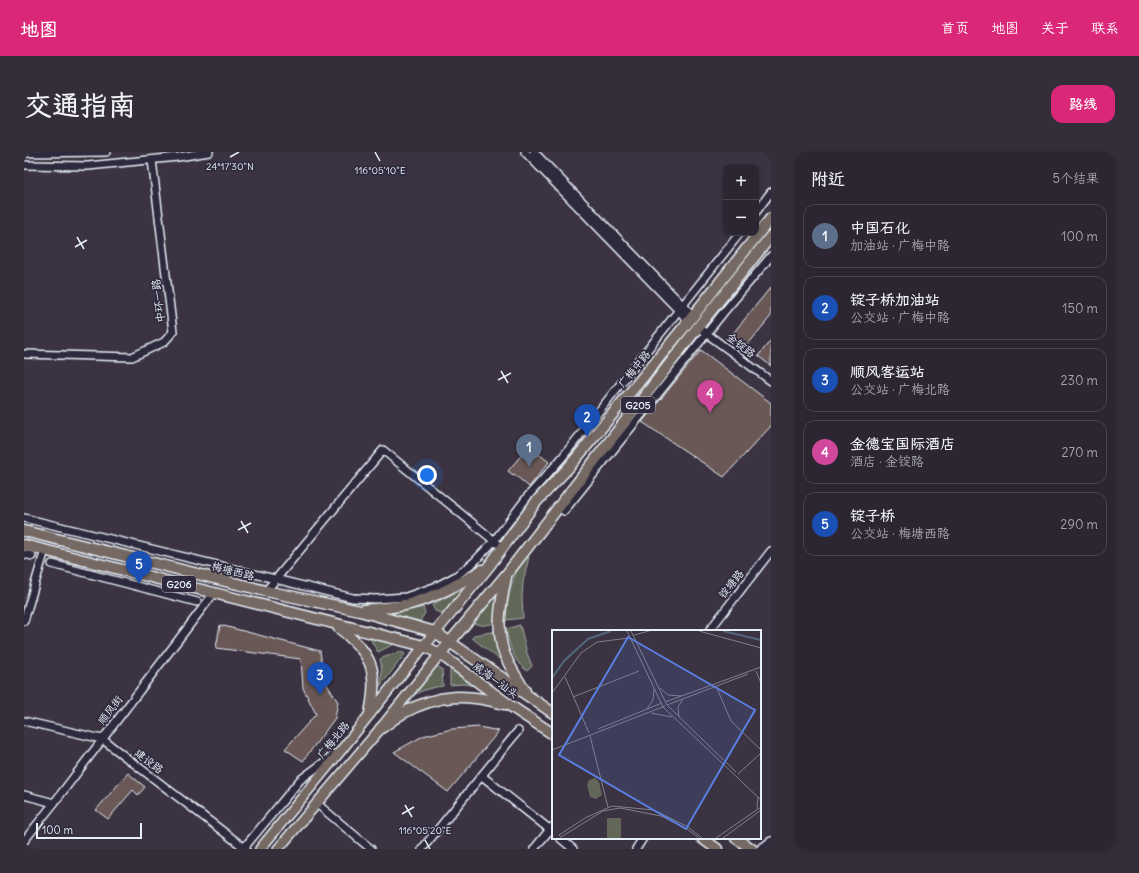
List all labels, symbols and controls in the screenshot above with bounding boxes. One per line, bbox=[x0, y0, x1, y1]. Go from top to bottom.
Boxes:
text: 地图 bbox=[20, 17, 58, 41]
text: 首页 bbox=[941, 19, 969, 37]
text: 地图 bbox=[991, 19, 1019, 37]
text: 关于 bbox=[1041, 19, 1069, 37]
text: 联系 bbox=[1091, 19, 1119, 37]
button: 路线 bbox=[1051, 85, 1115, 123]
text: 交通指南 bbox=[24, 87, 136, 123]
text: 24°17'30"N bbox=[206, 160, 254, 173]
text: 116°05'10"E bbox=[354, 164, 406, 177]
map controls bbox=[723, 164, 759, 236]
button: + bbox=[723, 164, 759, 200]
text: 附近 bbox=[811, 168, 845, 190]
text: 5个结果 bbox=[1053, 170, 1099, 187]
button: − bbox=[723, 200, 759, 236]
text: 中国石化 bbox=[850, 218, 910, 237]
text: 1 bbox=[822, 228, 828, 245]
text: 100 m bbox=[1061, 228, 1098, 245]
text: 加油站 · 广梅中路 bbox=[850, 237, 950, 254]
street label: 中环一路 bbox=[148, 278, 168, 324]
text: 锭子桥加油站 bbox=[850, 290, 940, 309]
text: 2 bbox=[821, 300, 829, 317]
text: 150 m bbox=[1062, 300, 1098, 317]
text: 公交站 · 广梅中路 bbox=[850, 309, 950, 326]
street label: 金锭路 bbox=[724, 329, 758, 361]
street label: 广梅中路 bbox=[615, 347, 653, 391]
text: 顺风客运站 bbox=[850, 362, 925, 381]
text: 3 bbox=[821, 372, 829, 389]
text: 230 m bbox=[1060, 372, 1098, 389]
pin: 4 bbox=[697, 380, 723, 413]
text: 公交站 · 广梅北路 bbox=[850, 381, 950, 398]
road number: G205 bbox=[621, 397, 655, 413]
pin: 2 bbox=[574, 404, 600, 437]
pin: 1 bbox=[516, 434, 542, 467]
text: 金德宝国际酒店 bbox=[850, 434, 955, 453]
text: 4 bbox=[821, 444, 829, 461]
text: 270 m bbox=[1061, 444, 1098, 461]
text: 酒店 · 金锭路 bbox=[850, 453, 924, 470]
your location bbox=[417, 465, 437, 485]
text: 锭子桥 bbox=[850, 506, 895, 525]
text: 5 bbox=[821, 516, 829, 533]
text: 290 m bbox=[1060, 516, 1098, 533]
text: 公交站 · 梅塘西路 bbox=[850, 525, 950, 542]
pin: 5 bbox=[126, 551, 152, 584]
street label: 梅塘西路 bbox=[210, 559, 256, 583]
street label: 锭塘路 bbox=[715, 567, 747, 601]
road number: G206 bbox=[162, 576, 196, 592]
inset map bbox=[552, 630, 761, 839]
street label: 威海—汕头 bbox=[470, 659, 522, 701]
pin: 3 bbox=[307, 662, 333, 695]
street label: 顺风街 bbox=[94, 692, 126, 727]
street label: 广梅北路 bbox=[314, 718, 352, 762]
street label: 建设路 bbox=[132, 745, 166, 777]
scale bar bbox=[36, 821, 142, 840]
text: 100 m bbox=[42, 823, 73, 837]
text: 116°05'20"E bbox=[399, 824, 451, 837]

